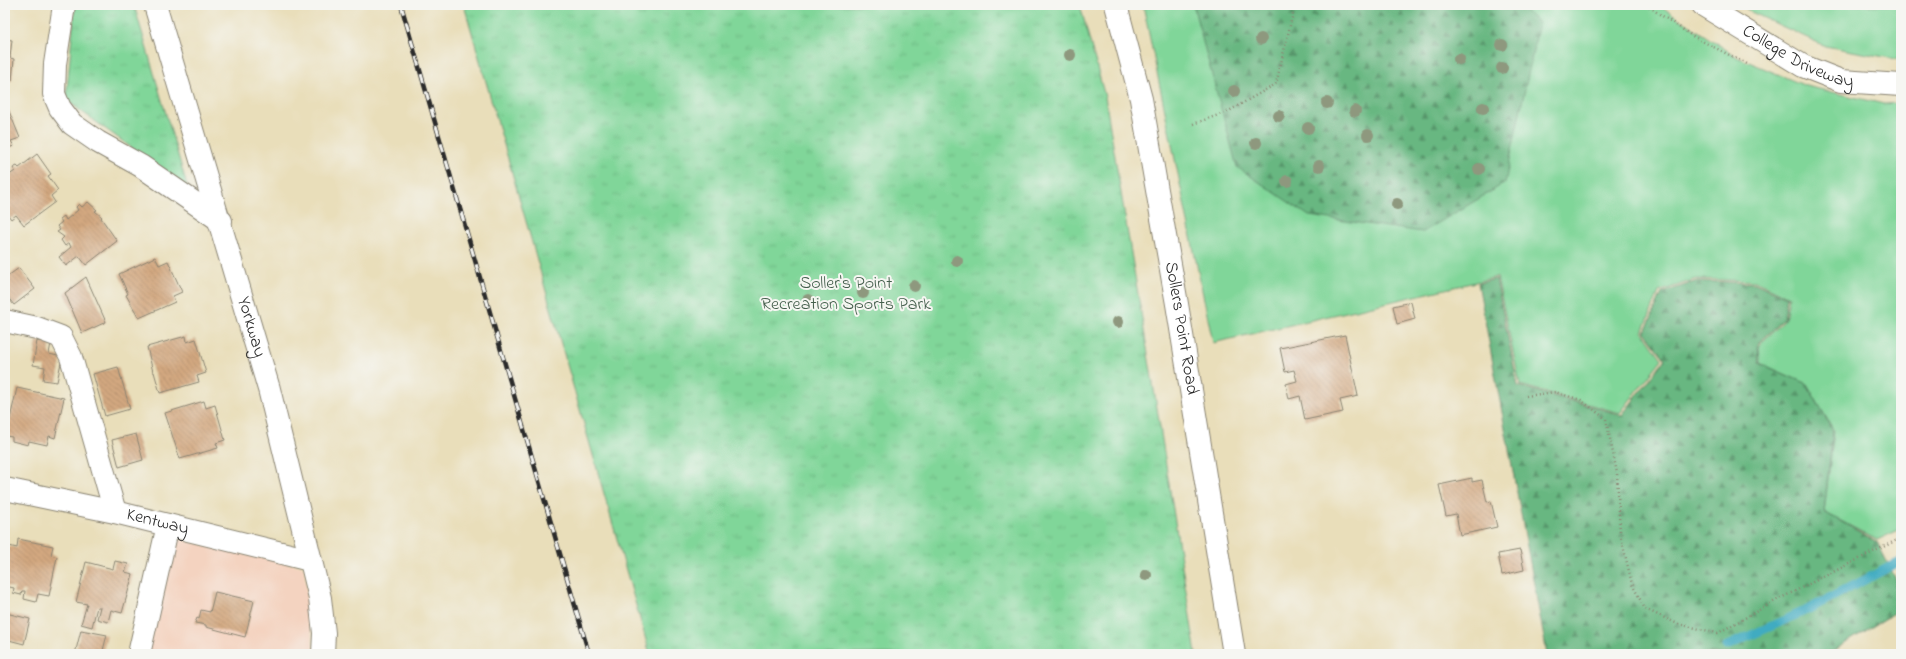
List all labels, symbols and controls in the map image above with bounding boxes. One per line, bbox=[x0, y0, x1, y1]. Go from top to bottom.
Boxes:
street label: College Driveway bbox=[1737, 19, 1854, 95]
street label: Sollers Point Road bbox=[1157, 260, 1205, 397]
park label: Soller's Point Recreation Sports Park bbox=[761, 271, 931, 318]
street label: Yorkway bbox=[229, 294, 272, 361]
street label: Kentway bbox=[124, 502, 191, 543]

